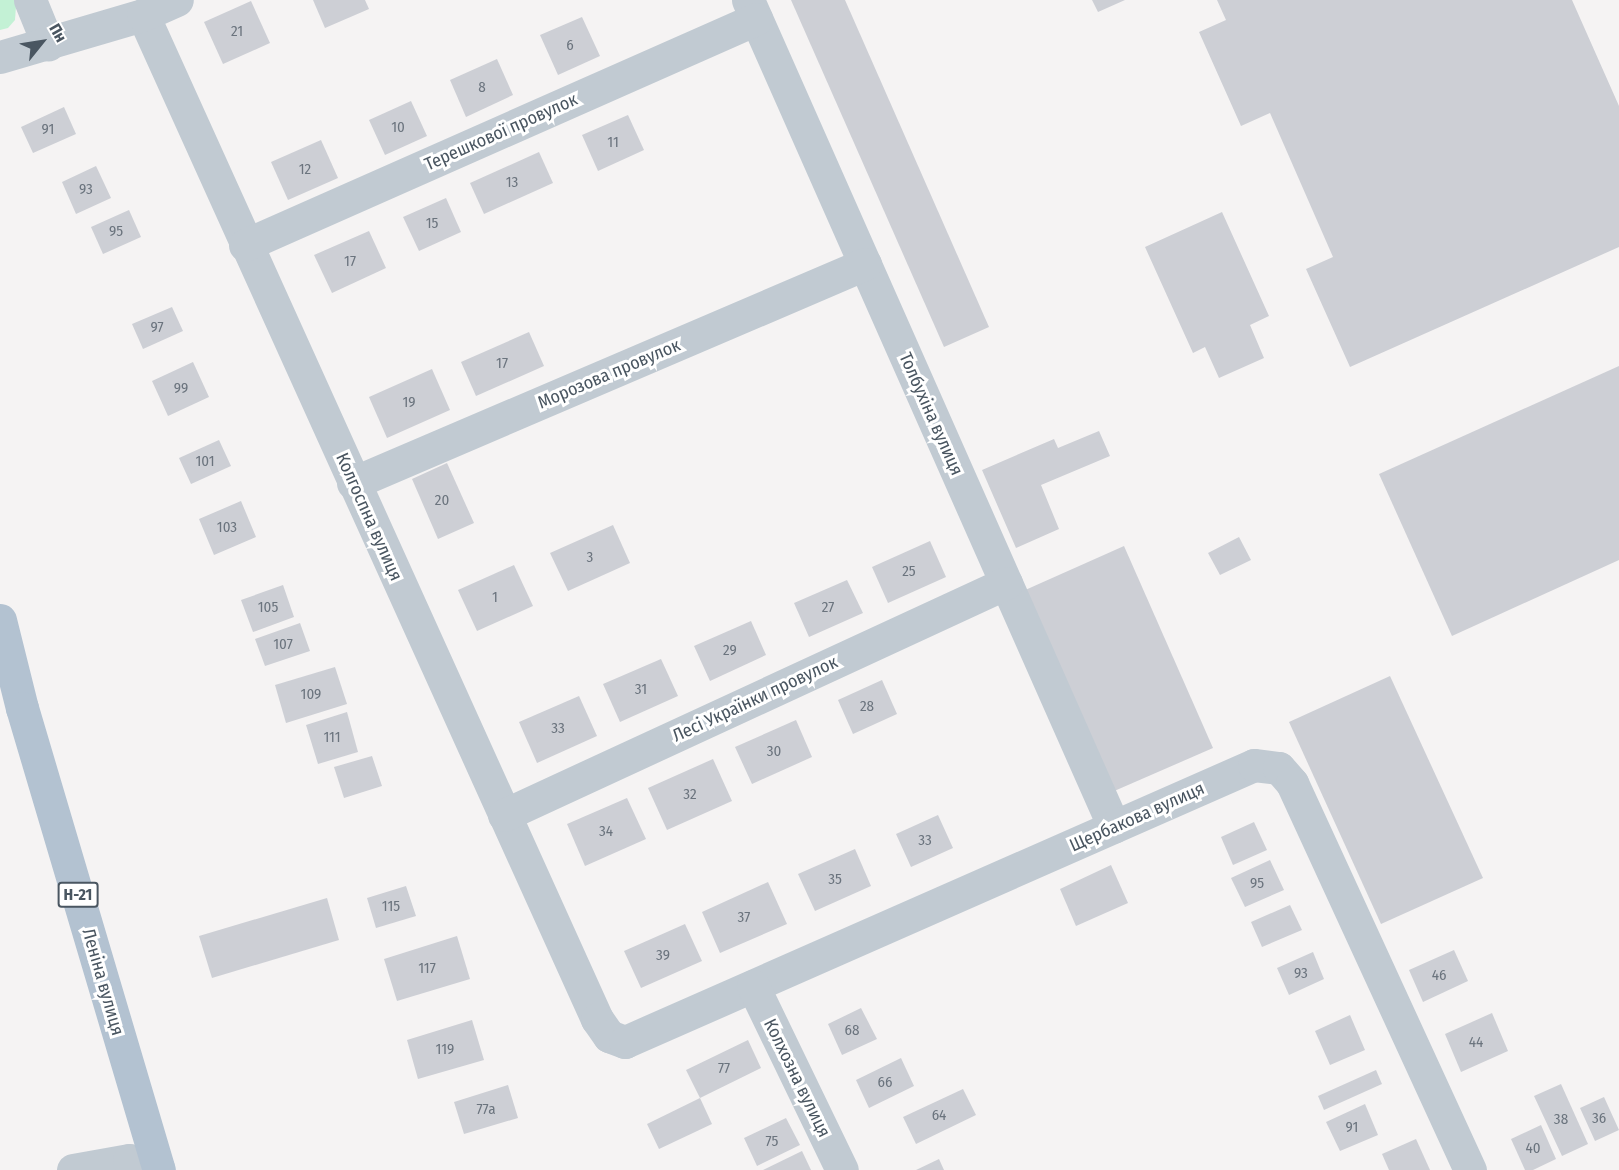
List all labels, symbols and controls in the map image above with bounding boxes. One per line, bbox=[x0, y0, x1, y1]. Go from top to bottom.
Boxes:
north arrow bbox=[12, 12, 72, 72]
text: Пн bbox=[45, 20, 71, 45]
house number: 21 bbox=[231, 23, 243, 41]
house number: 6 bbox=[566, 37, 574, 55]
house number: 8 bbox=[478, 79, 486, 97]
street label: Терешкової провулок bbox=[421, 89, 581, 175]
house number: 10 bbox=[391, 119, 405, 137]
house number: 91 bbox=[42, 121, 54, 139]
house number: 11 bbox=[607, 134, 619, 152]
house number: 12 bbox=[299, 161, 311, 179]
house number: 13 bbox=[506, 174, 518, 192]
house number: 93 bbox=[79, 181, 93, 199]
house number: 15 bbox=[426, 215, 438, 233]
house number: 95 bbox=[109, 223, 123, 241]
house number: 17 bbox=[344, 253, 356, 271]
house number: 97 bbox=[150, 319, 164, 337]
street label: Морозова провулок bbox=[535, 334, 683, 414]
street label: Толбухіна вулиця bbox=[894, 349, 968, 479]
house number: 17 bbox=[496, 355, 508, 373]
house number: 99 bbox=[174, 380, 188, 398]
house number: 19 bbox=[402, 394, 416, 412]
street label: Колгоспна вулиця bbox=[331, 450, 407, 584]
house number: 101 bbox=[195, 453, 215, 471]
house number: 20 bbox=[435, 492, 449, 510]
house number: 103 bbox=[217, 519, 237, 537]
house number: 3 bbox=[587, 549, 593, 567]
house number: 25 bbox=[902, 563, 916, 581]
house number: 1 bbox=[492, 589, 498, 607]
house number: 105 bbox=[258, 599, 278, 617]
house number: 27 bbox=[822, 599, 834, 617]
house number: 107 bbox=[273, 636, 293, 654]
house number: 29 bbox=[723, 642, 737, 660]
street label: Лесі Українки провулок bbox=[669, 651, 841, 747]
house number: 31 bbox=[635, 681, 647, 699]
house number: 109 bbox=[301, 686, 321, 704]
house number: 28 bbox=[860, 698, 874, 716]
house number: 33 bbox=[551, 720, 565, 738]
house number: 111 bbox=[323, 729, 341, 747]
house number: 30 bbox=[767, 743, 781, 761]
street label: Щербакова вулиця bbox=[1066, 778, 1208, 856]
house number: 32 bbox=[683, 786, 697, 804]
house number: 34 bbox=[599, 823, 613, 841]
house number: 33 bbox=[918, 832, 932, 850]
house number: 35 bbox=[828, 871, 842, 889]
house number: 95 bbox=[1250, 875, 1264, 893]
road number: Н-21 bbox=[57, 882, 99, 908]
house number: 115 bbox=[382, 898, 400, 916]
house number: 37 bbox=[738, 909, 750, 927]
street label: Леніна вулиця bbox=[77, 926, 129, 1038]
house number: 39 bbox=[656, 947, 670, 965]
house number: 117 bbox=[418, 960, 436, 978]
house number: 93 bbox=[1294, 965, 1308, 983]
house number: 46 bbox=[1432, 967, 1446, 985]
street label: Колхозна вулиця bbox=[759, 1015, 835, 1141]
house number: 68 bbox=[845, 1022, 859, 1040]
house number: 44 bbox=[1469, 1034, 1483, 1052]
house number: 119 bbox=[436, 1041, 454, 1059]
house number: 77 bbox=[718, 1060, 730, 1078]
house number: 66 bbox=[878, 1074, 892, 1092]
house number: 77а bbox=[476, 1101, 496, 1119]
house number: 64 bbox=[932, 1107, 946, 1125]
house number: 36 bbox=[1592, 1110, 1606, 1128]
house number: 38 bbox=[1554, 1111, 1568, 1129]
house number: 91 bbox=[1346, 1119, 1358, 1137]
house number: 75 bbox=[766, 1133, 778, 1151]
house number: 40 bbox=[1525, 1140, 1541, 1158]

